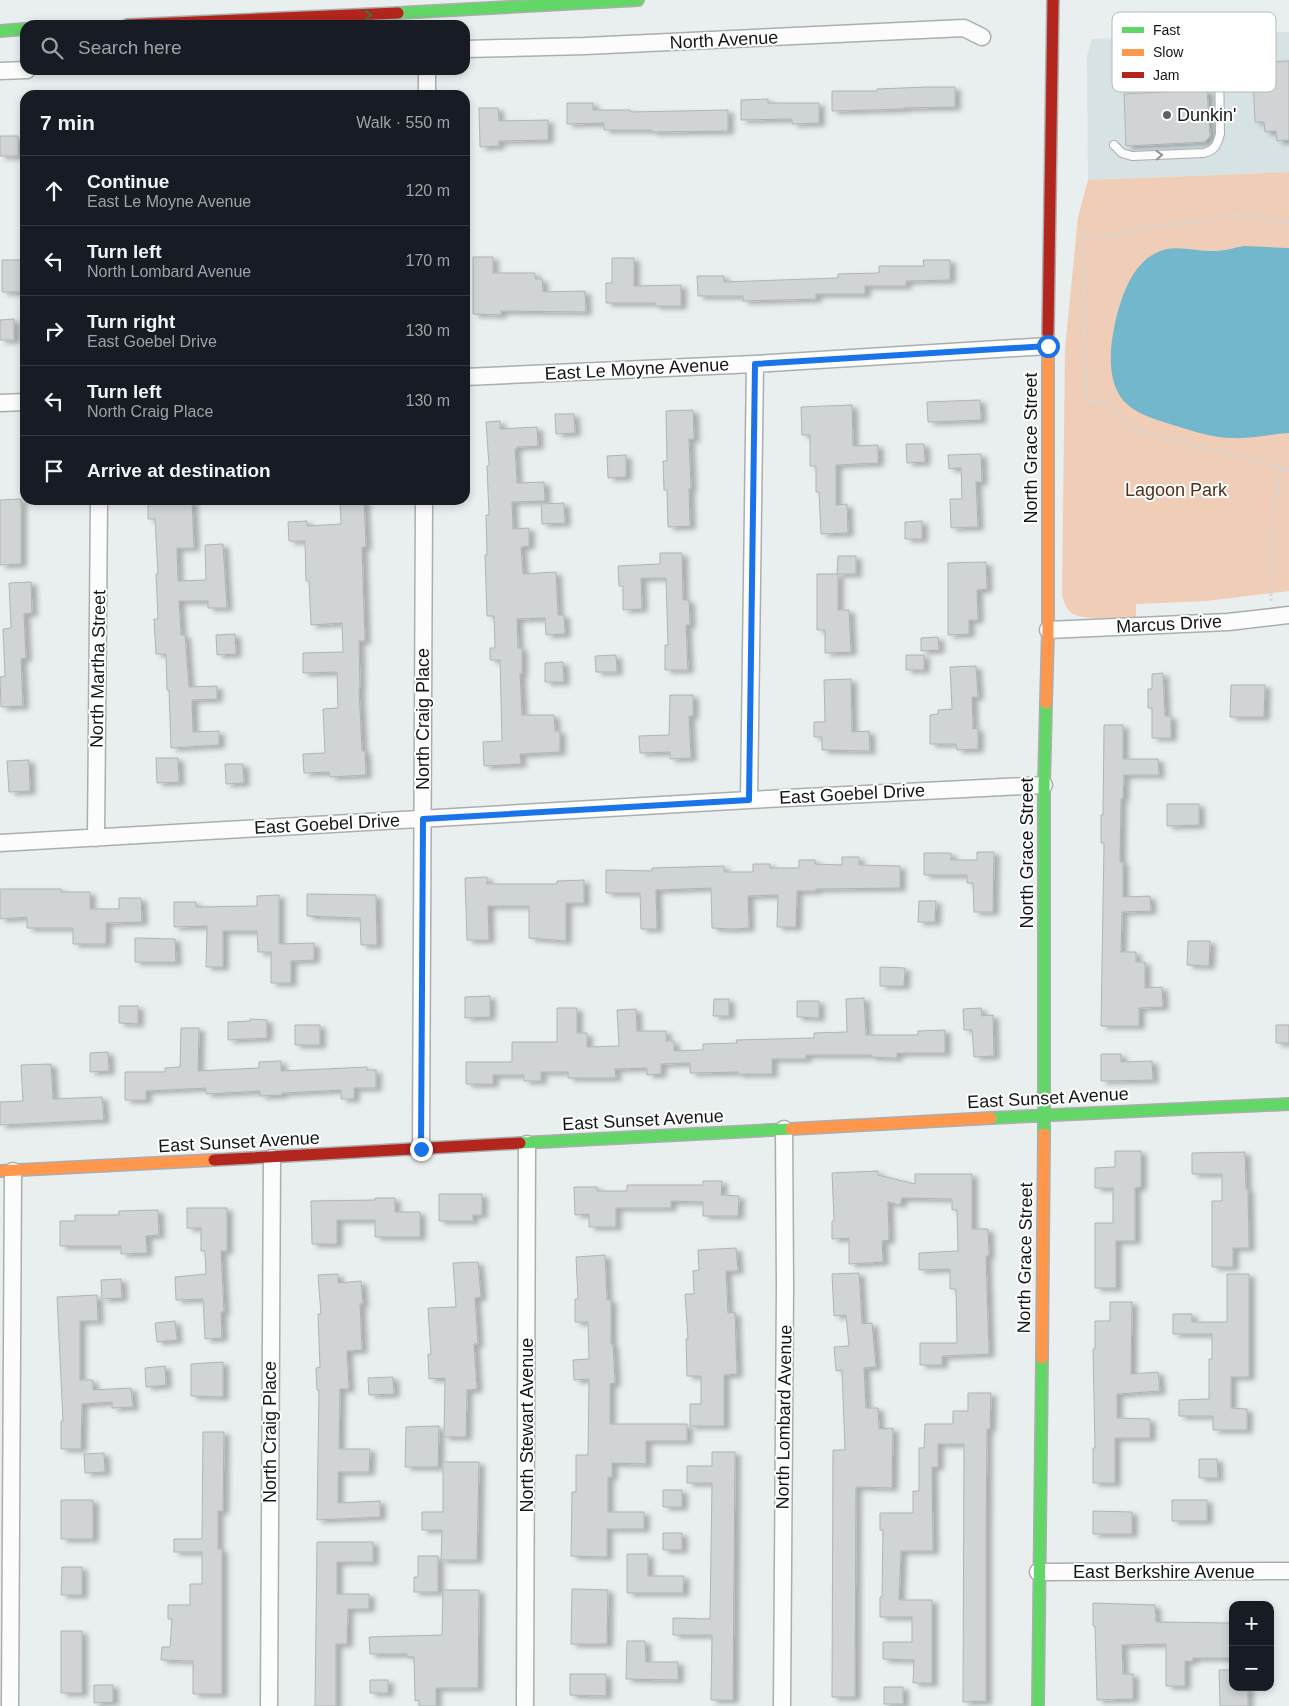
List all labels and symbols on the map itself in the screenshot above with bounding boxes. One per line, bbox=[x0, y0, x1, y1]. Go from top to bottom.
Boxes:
one-way arrow bbox=[364, 9, 372, 20]
legend bbox=[1112, 12, 1276, 92]
text: Fast bbox=[1153, 22, 1180, 38]
street label: North Avenue bbox=[669, 27, 779, 53]
text: Slow bbox=[1153, 44, 1184, 60]
text: Jam bbox=[1153, 67, 1179, 83]
place label: Dunkin' bbox=[1177, 105, 1236, 125]
marker: Dunkin' bbox=[1161, 109, 1173, 121]
one-way arrow bbox=[1155, 150, 1163, 161]
route start bbox=[1037, 335, 1060, 358]
street label: East Le Moyne Avenue bbox=[544, 354, 730, 384]
street label: North Grace Street bbox=[1021, 372, 1041, 524]
park label: Lagoon Park bbox=[1125, 480, 1228, 500]
street label: North Martha Street bbox=[87, 590, 109, 748]
street label: Marcus Drive bbox=[1116, 611, 1222, 637]
street label: North Craig Place bbox=[413, 648, 433, 790]
street label: North Grace Street bbox=[1017, 777, 1037, 929]
street label: East Goebel Drive bbox=[779, 780, 925, 808]
street label: East Goebel Drive bbox=[254, 810, 400, 838]
street label: East Sunset Avenue bbox=[967, 1084, 1129, 1112]
street label: East Sunset Avenue bbox=[562, 1106, 724, 1134]
street label: East Sunset Avenue bbox=[158, 1128, 320, 1156]
route end bbox=[410, 1138, 433, 1161]
street label: North Grace Street bbox=[1014, 1182, 1036, 1334]
street label: North Lombard Avenue bbox=[772, 1324, 796, 1510]
street label: North Stewart Avenue bbox=[517, 1338, 537, 1512]
street label: North Craig Place bbox=[260, 1361, 280, 1503]
street label: East Berkshire Avenue bbox=[1073, 1562, 1255, 1582]

